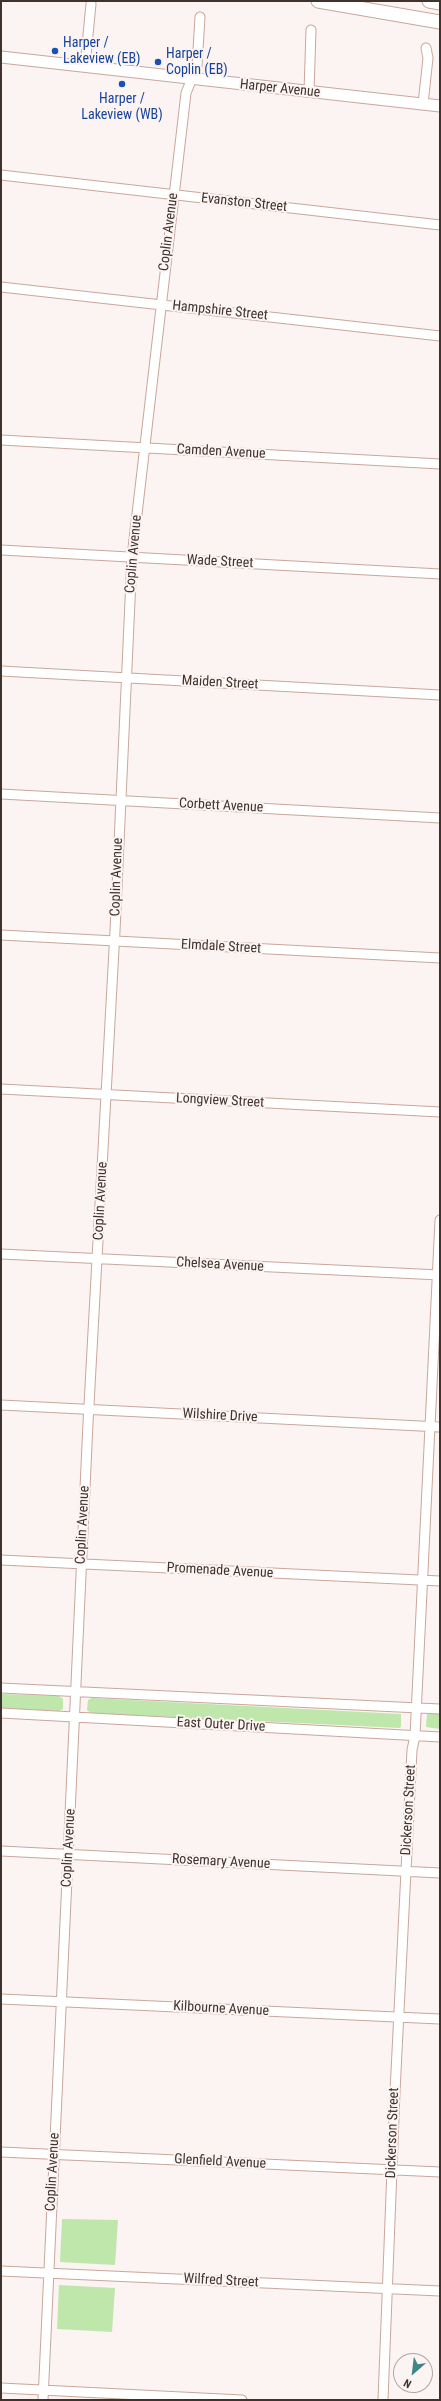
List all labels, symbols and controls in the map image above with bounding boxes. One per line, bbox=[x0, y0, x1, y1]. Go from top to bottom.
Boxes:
place label: Harper / Lakeview (EB) bbox=[63, 35, 141, 68]
marker: Harper / Lakeview (EB) bbox=[50, 46, 60, 56]
place label: Harper / Coplin (EB) bbox=[166, 46, 228, 78]
marker: Harper / Coplin (EB) bbox=[153, 57, 163, 67]
street label: Harper Avenue bbox=[239, 76, 321, 102]
marker: Harper / Lakeview (WB) bbox=[117, 79, 127, 89]
place label: Harper / Lakeview (WB) bbox=[81, 91, 163, 124]
street label: Evanston Street bbox=[200, 190, 288, 216]
street label: Coplin Avenue bbox=[156, 192, 182, 272]
street label: Hampshire Street bbox=[171, 298, 269, 324]
street label: Camden Avenue bbox=[176, 441, 266, 463]
street label: Coplin Avenue bbox=[122, 514, 146, 594]
street label: Wade Street bbox=[186, 552, 254, 572]
street label: Maiden Street bbox=[181, 673, 259, 693]
street label: Corbett Avenue bbox=[178, 795, 264, 817]
street label: Coplin Avenue bbox=[107, 837, 127, 917]
street label: Elmdale Street bbox=[181, 937, 261, 957]
street label: Longview Street bbox=[175, 1090, 265, 1112]
street label: Coplin Avenue bbox=[91, 1161, 111, 1241]
street label: Chelsea Avenue bbox=[176, 1254, 264, 1276]
street label: Wilshire Drive bbox=[182, 1406, 258, 1426]
street label: Coplin Avenue bbox=[73, 1485, 93, 1565]
street label: Promenade Avenue bbox=[166, 1560, 274, 1582]
street label: East Outer Drive bbox=[176, 1714, 266, 1736]
street label: Dickerson Street bbox=[398, 1764, 420, 1856]
street label: Coplin Avenue bbox=[59, 1808, 79, 1888]
street label: Rosemary Avenue bbox=[171, 1851, 271, 1873]
street label: Kilbourne Avenue bbox=[173, 1998, 269, 2020]
street label: Dickerson Street bbox=[383, 2087, 403, 2179]
street label: Coplin Avenue bbox=[43, 2132, 63, 2212]
street label: Glenfield Avenue bbox=[174, 2151, 266, 2173]
street label: Wilfred Street bbox=[183, 2271, 259, 2291]
north arrow bbox=[393, 2353, 433, 2393]
text: N bbox=[402, 2376, 414, 2390]

